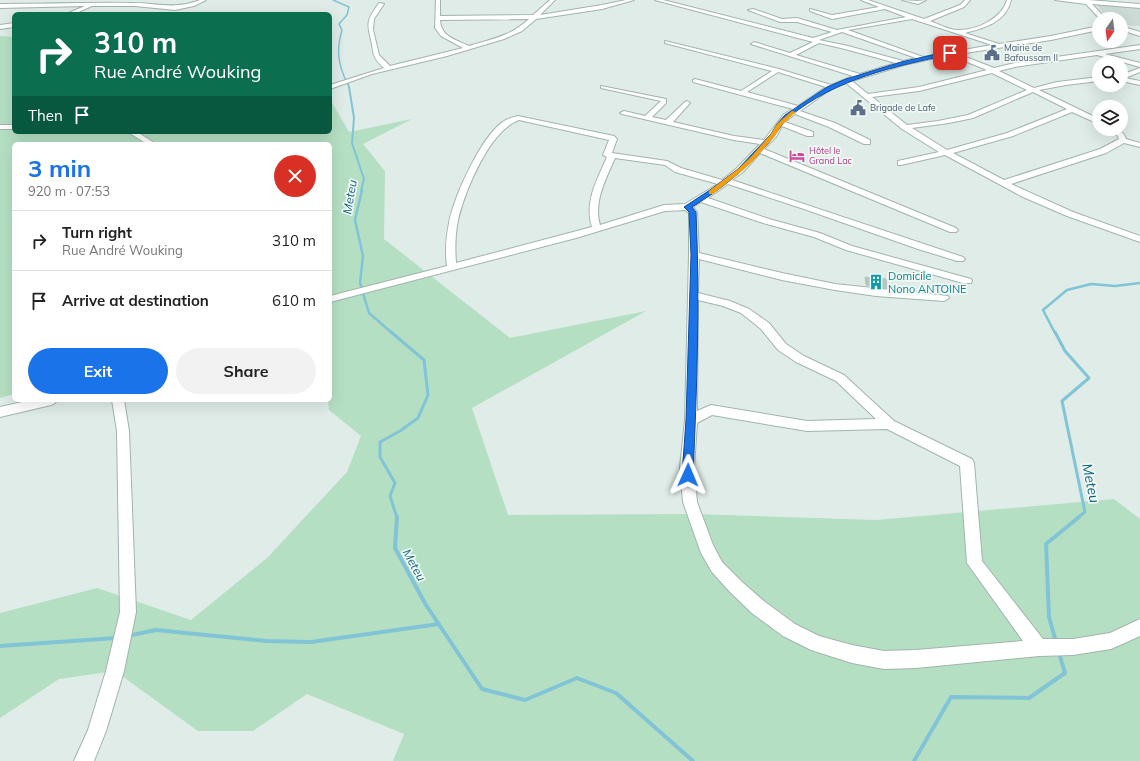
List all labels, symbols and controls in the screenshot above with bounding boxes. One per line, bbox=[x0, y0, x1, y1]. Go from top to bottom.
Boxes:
north arrow bbox=[1092, 12, 1128, 48]
map controls bbox=[1092, 12, 1128, 136]
text: 310 m bbox=[94, 25, 177, 60]
icon: right bbox=[28, 28, 80, 80]
pin bbox=[933, 36, 967, 70]
icon: arrive bbox=[939, 42, 961, 64]
place label: Mairie de Bafoussam II bbox=[1004, 42, 1058, 63]
public building icon: Mairie de Bafoussam II bbox=[983, 44, 1001, 62]
button: search bbox=[1092, 56, 1128, 92]
text: Rue André Wouking bbox=[94, 60, 261, 83]
public building icon: Brigade de Lafe bbox=[849, 99, 867, 117]
button: layers bbox=[1092, 100, 1128, 136]
place label: Brigade de Lafe bbox=[870, 102, 936, 113]
icon: arrive bbox=[71, 104, 93, 126]
text: Then bbox=[28, 106, 63, 125]
place label: Hôtel le Grand Lac bbox=[809, 145, 853, 166]
hotel icon: Hôtel le Grand Lac bbox=[788, 147, 806, 165]
text: 3 min bbox=[28, 153, 91, 183]
button: close bbox=[274, 155, 316, 197]
water label: Meteu bbox=[339, 179, 360, 215]
text: 920 m · 07:53 bbox=[28, 183, 110, 199]
text: Turn right bbox=[62, 223, 132, 242]
icon: right bbox=[28, 230, 50, 252]
text: 310 m bbox=[272, 231, 316, 250]
text: Rue André Wouking bbox=[62, 242, 183, 258]
place label: Domicile Nono ANTOINE bbox=[888, 269, 967, 296]
building icon: Domicile Nono ANTOINE bbox=[867, 273, 885, 291]
icon: arrive bbox=[28, 290, 50, 312]
text: Arrive at destination bbox=[62, 291, 209, 310]
text: 610 m bbox=[272, 291, 316, 310]
button: Exit bbox=[28, 348, 168, 394]
button: Share bbox=[176, 348, 316, 394]
position arrow bbox=[667, 454, 709, 496]
water label: Meteu bbox=[1078, 461, 1104, 505]
water label: Meteu bbox=[400, 546, 429, 584]

